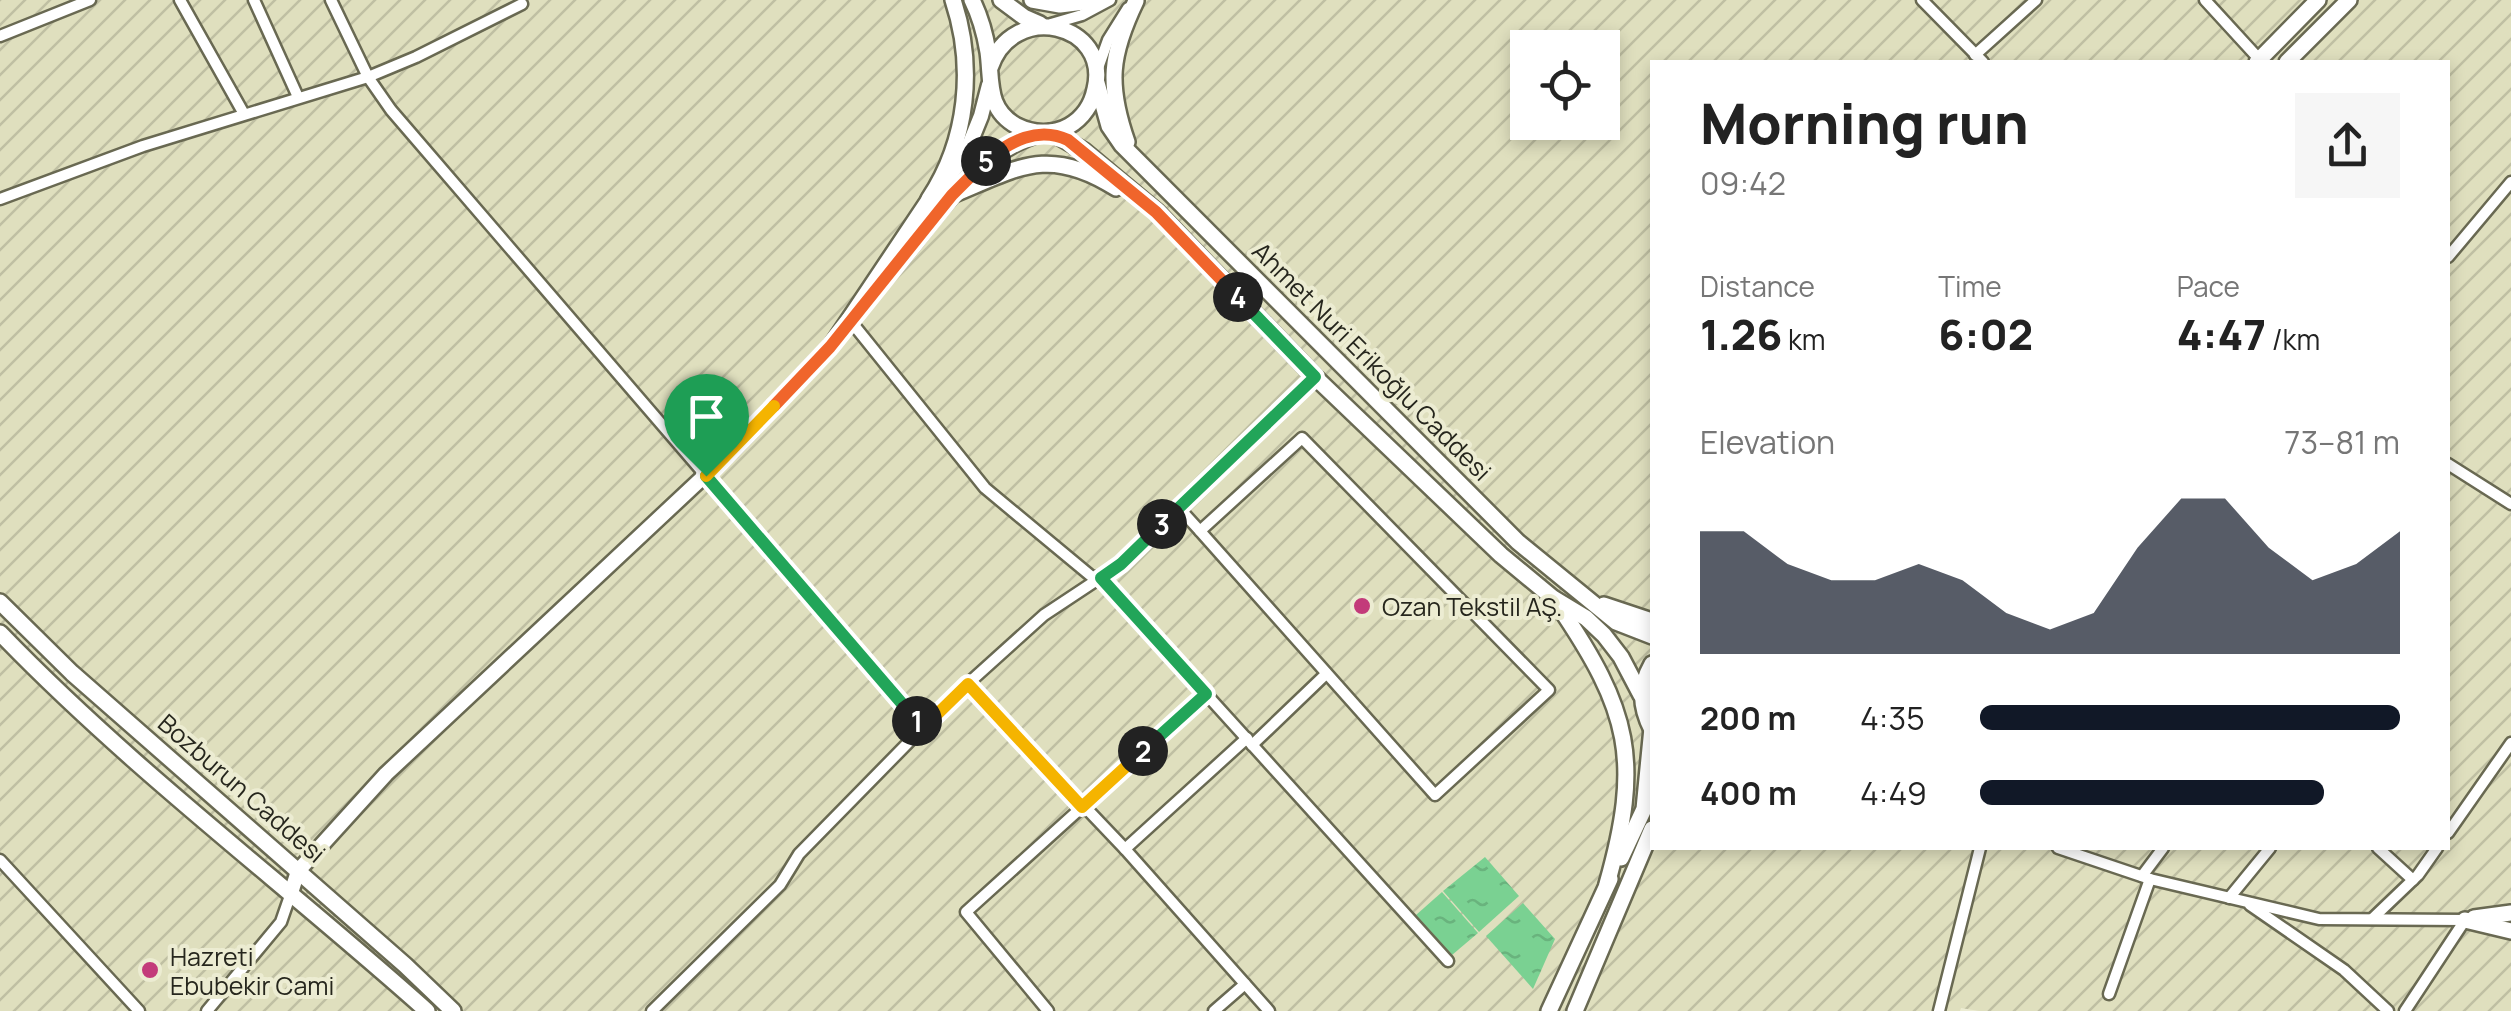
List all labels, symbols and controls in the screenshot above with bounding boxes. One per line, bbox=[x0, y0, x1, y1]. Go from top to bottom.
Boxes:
map controls bbox=[1510, 30, 1620, 140]
button: locate bbox=[1510, 30, 1620, 140]
text: Morning run bbox=[1700, 85, 2029, 161]
button: share bbox=[2295, 93, 2400, 198]
pin: 5 bbox=[961, 136, 1011, 186]
text: 5 bbox=[978, 142, 994, 180]
text: 09:42 bbox=[1700, 161, 1786, 205]
street label: Ahmet Nuri Erikoğlu Caddesi bbox=[1245, 234, 1499, 488]
text: Distance bbox=[1700, 267, 1815, 305]
text: Time bbox=[1938, 267, 2002, 305]
text: Pace bbox=[2177, 267, 2240, 305]
pin: 4 bbox=[1213, 272, 1263, 322]
text: 4 bbox=[1229, 278, 1247, 316]
text: 1.26 bbox=[1700, 305, 1782, 363]
text: 6:02 bbox=[1938, 305, 2033, 363]
text: 4:47 bbox=[2177, 305, 2266, 363]
text: km bbox=[1782, 320, 1826, 358]
text: /km bbox=[2266, 320, 2320, 358]
pin bbox=[664, 374, 749, 477]
icon: arrive bbox=[679, 389, 734, 444]
text: Elevation bbox=[1700, 420, 1835, 464]
text: 73–81 m bbox=[2284, 420, 2400, 464]
pin: 3 bbox=[1137, 499, 1187, 549]
text: 3 bbox=[1154, 505, 1170, 543]
place label: Ozan Tekstil AŞ. bbox=[1382, 589, 1562, 624]
marker: Ozan Tekstil AŞ. bbox=[1351, 595, 1373, 617]
pin: 1 bbox=[892, 696, 942, 746]
text: 200 m bbox=[1700, 696, 1796, 740]
text: 4:35 bbox=[1860, 696, 1925, 740]
text: 1 bbox=[911, 702, 923, 740]
street label: Bozburun Caddesi bbox=[151, 706, 333, 870]
pin: 2 bbox=[1118, 726, 1168, 776]
text: 2 bbox=[1135, 732, 1151, 770]
text: 400 m bbox=[1700, 771, 1797, 815]
text: 4:49 bbox=[1860, 771, 1927, 815]
place label: Hazreti Ebubekir Cami bbox=[170, 939, 334, 1003]
marker: Hazreti Ebubekir Cami bbox=[139, 959, 161, 981]

